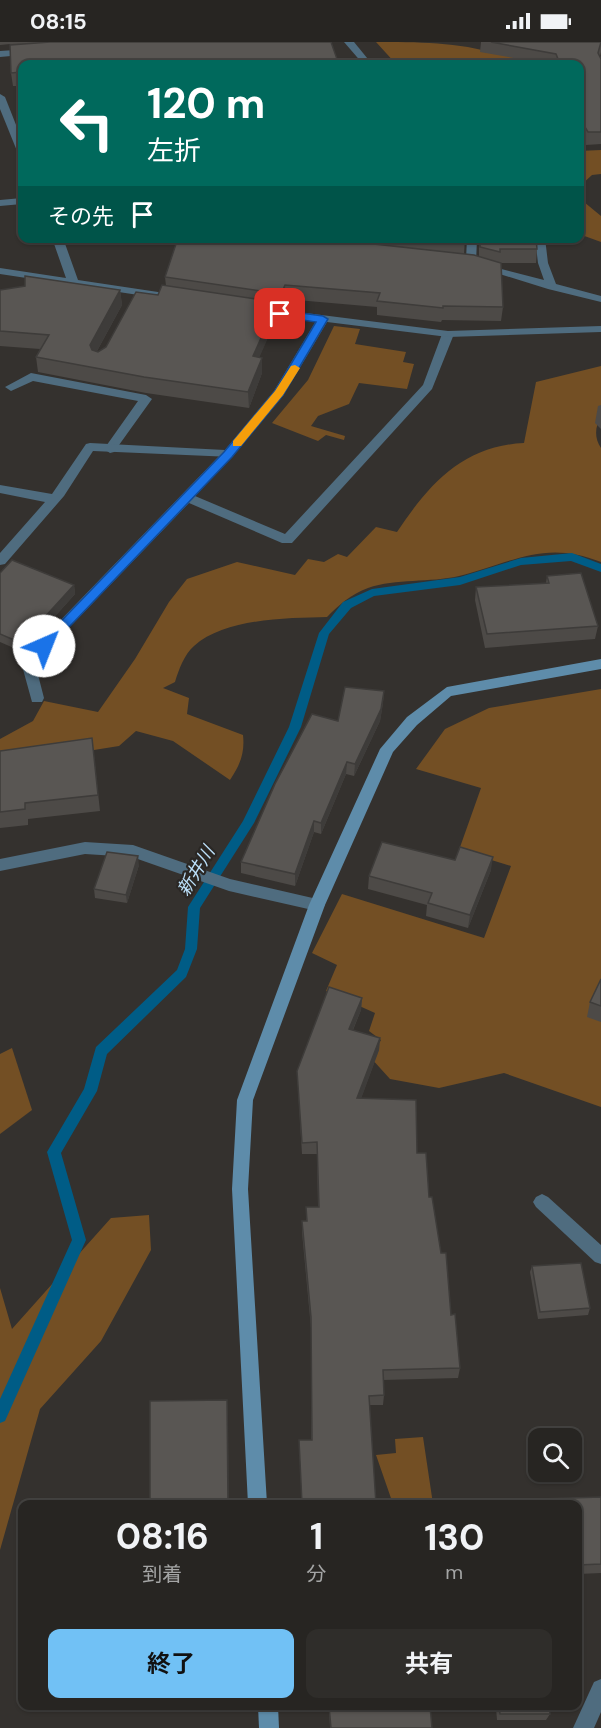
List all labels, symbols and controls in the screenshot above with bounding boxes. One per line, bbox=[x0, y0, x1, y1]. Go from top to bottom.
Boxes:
text: 08:15 bbox=[30, 7, 87, 36]
text: 120 m bbox=[147, 76, 265, 131]
icon: left bbox=[48, 84, 126, 162]
text: 左折 bbox=[147, 133, 201, 168]
icon: arrive bbox=[126, 198, 159, 231]
text: その先 bbox=[48, 202, 114, 231]
pin bbox=[254, 288, 305, 339]
icon: arrive bbox=[263, 297, 296, 330]
position arrow bbox=[12, 614, 76, 678]
water label: 新井川 bbox=[172, 840, 221, 900]
map controls bbox=[528, 1428, 582, 1482]
button: search bbox=[528, 1428, 582, 1482]
text: 08:16 bbox=[116, 1513, 209, 1560]
text: 1 bbox=[310, 1513, 323, 1560]
text: 130 bbox=[424, 1514, 484, 1561]
text: m bbox=[445, 1559, 463, 1585]
text: 到着 bbox=[142, 1561, 182, 1587]
text: 分 bbox=[307, 1561, 327, 1587]
button: 終了 bbox=[48, 1629, 294, 1698]
button: 共有 bbox=[306, 1629, 552, 1698]

